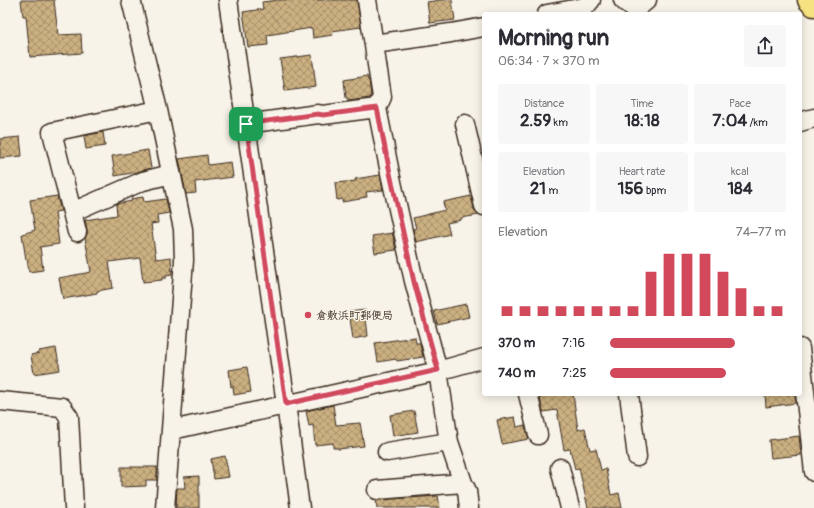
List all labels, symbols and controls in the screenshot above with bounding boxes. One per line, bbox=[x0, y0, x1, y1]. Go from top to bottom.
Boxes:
text: Morning run bbox=[498, 24, 609, 52]
button: share bbox=[744, 25, 786, 67]
text: 06:34 · 7 × 370 m bbox=[498, 53, 600, 69]
text: Distance bbox=[524, 97, 564, 110]
text: Time bbox=[631, 97, 654, 110]
text: Pace bbox=[729, 97, 751, 110]
pin bbox=[229, 107, 263, 141]
text: 2.59 bbox=[520, 110, 551, 131]
text: 18:18 bbox=[625, 110, 659, 131]
text: 7:04 bbox=[712, 110, 747, 131]
icon: arrive bbox=[235, 113, 257, 135]
text: km bbox=[551, 116, 568, 129]
text: /km bbox=[747, 116, 768, 129]
text: Elevation bbox=[523, 165, 565, 178]
text: Heart rate bbox=[619, 165, 665, 178]
text: kcal bbox=[731, 165, 749, 178]
text: 21 bbox=[530, 178, 546, 199]
text: 156 bbox=[618, 178, 644, 199]
text: 184 bbox=[727, 178, 753, 199]
text: m bbox=[546, 184, 558, 197]
text: bpm bbox=[644, 184, 666, 197]
text: Elevation bbox=[498, 224, 548, 240]
text: 74–77 m bbox=[736, 224, 786, 240]
place label: 倉敷浜町郵便局 bbox=[316, 309, 393, 322]
marker: 倉敷浜町郵便局 bbox=[303, 310, 313, 320]
text: 370 m bbox=[498, 335, 535, 351]
text: 7:16 bbox=[562, 335, 585, 351]
text: 740 m bbox=[498, 365, 536, 381]
text: 7:25 bbox=[562, 365, 587, 381]

